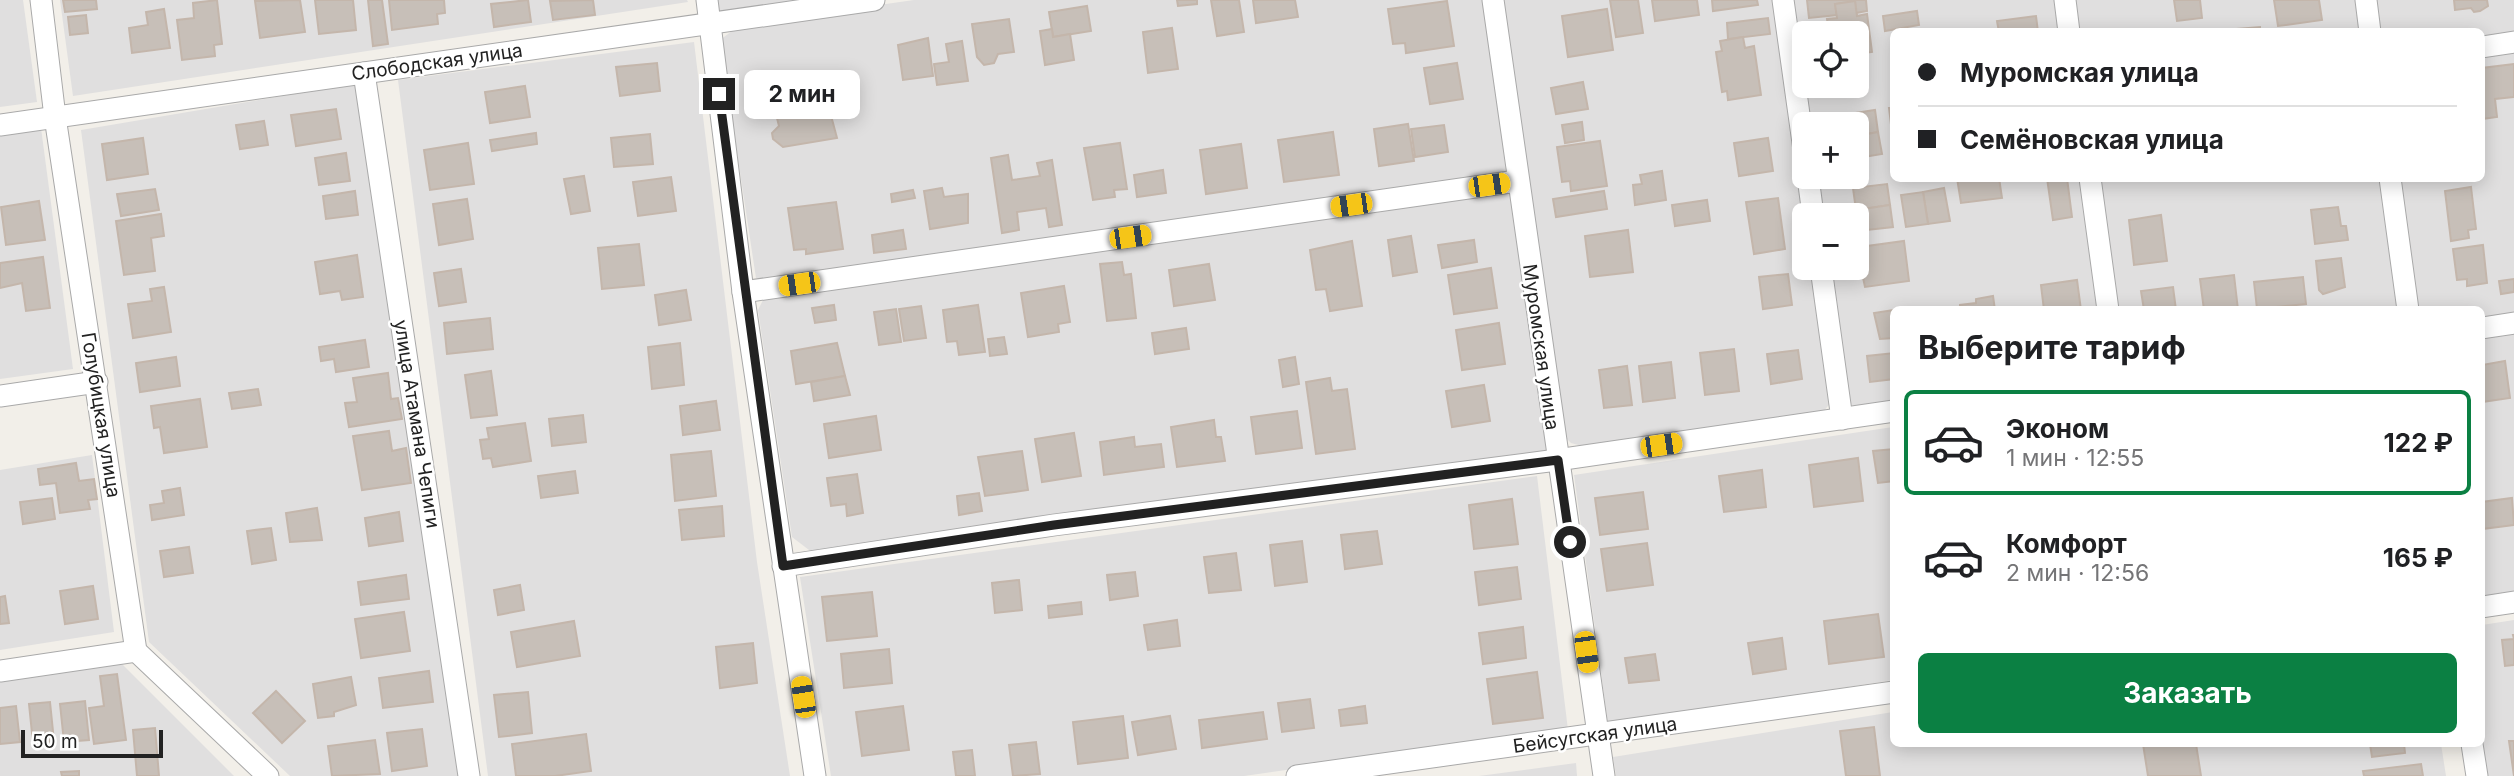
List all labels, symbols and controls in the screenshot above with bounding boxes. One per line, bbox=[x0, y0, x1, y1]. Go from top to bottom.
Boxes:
map controls bbox=[1792, 21, 1869, 280]
button: locate bbox=[1792, 21, 1869, 98]
street label: Слободская улица bbox=[350, 39, 524, 85]
text: Муромская улица bbox=[1960, 57, 2199, 88]
callout: 2 мин bbox=[744, 70, 859, 119]
route end bbox=[703, 78, 735, 110]
text: 2 мин bbox=[768, 80, 836, 108]
button: + bbox=[1792, 112, 1869, 189]
text: Семёновская улица bbox=[1960, 124, 2224, 155]
car bbox=[1467, 172, 1512, 198]
car bbox=[1329, 192, 1374, 218]
button: − bbox=[1792, 203, 1869, 280]
car bbox=[1108, 224, 1153, 250]
street label: Муромская улица bbox=[1518, 263, 1564, 431]
car bbox=[777, 271, 822, 297]
street label: улица Атамана Чепиги bbox=[389, 318, 445, 530]
text: Выберите тариф bbox=[1918, 328, 2186, 367]
street label: Голубицкая улица bbox=[77, 331, 125, 499]
icon: car bbox=[1922, 411, 1985, 474]
text: Эконом bbox=[2006, 413, 2109, 444]
text: 122 ₽ bbox=[2384, 427, 2453, 458]
car bbox=[1639, 432, 1684, 458]
text: 1 мин · 12:55 bbox=[2006, 444, 2144, 472]
route start bbox=[1554, 526, 1586, 558]
icon: car bbox=[1922, 526, 1985, 589]
text: Комфорт bbox=[2006, 528, 2127, 559]
text: 165 ₽ bbox=[2383, 542, 2453, 573]
text: 2 мин · 12:56 bbox=[2006, 559, 2149, 587]
car bbox=[1573, 630, 1600, 674]
button: Заказать bbox=[1918, 653, 2457, 733]
car bbox=[790, 675, 817, 719]
street label: Бейсугская улица bbox=[1512, 712, 1678, 758]
scale bar bbox=[21, 727, 163, 759]
text: 50 m bbox=[32, 730, 78, 753]

